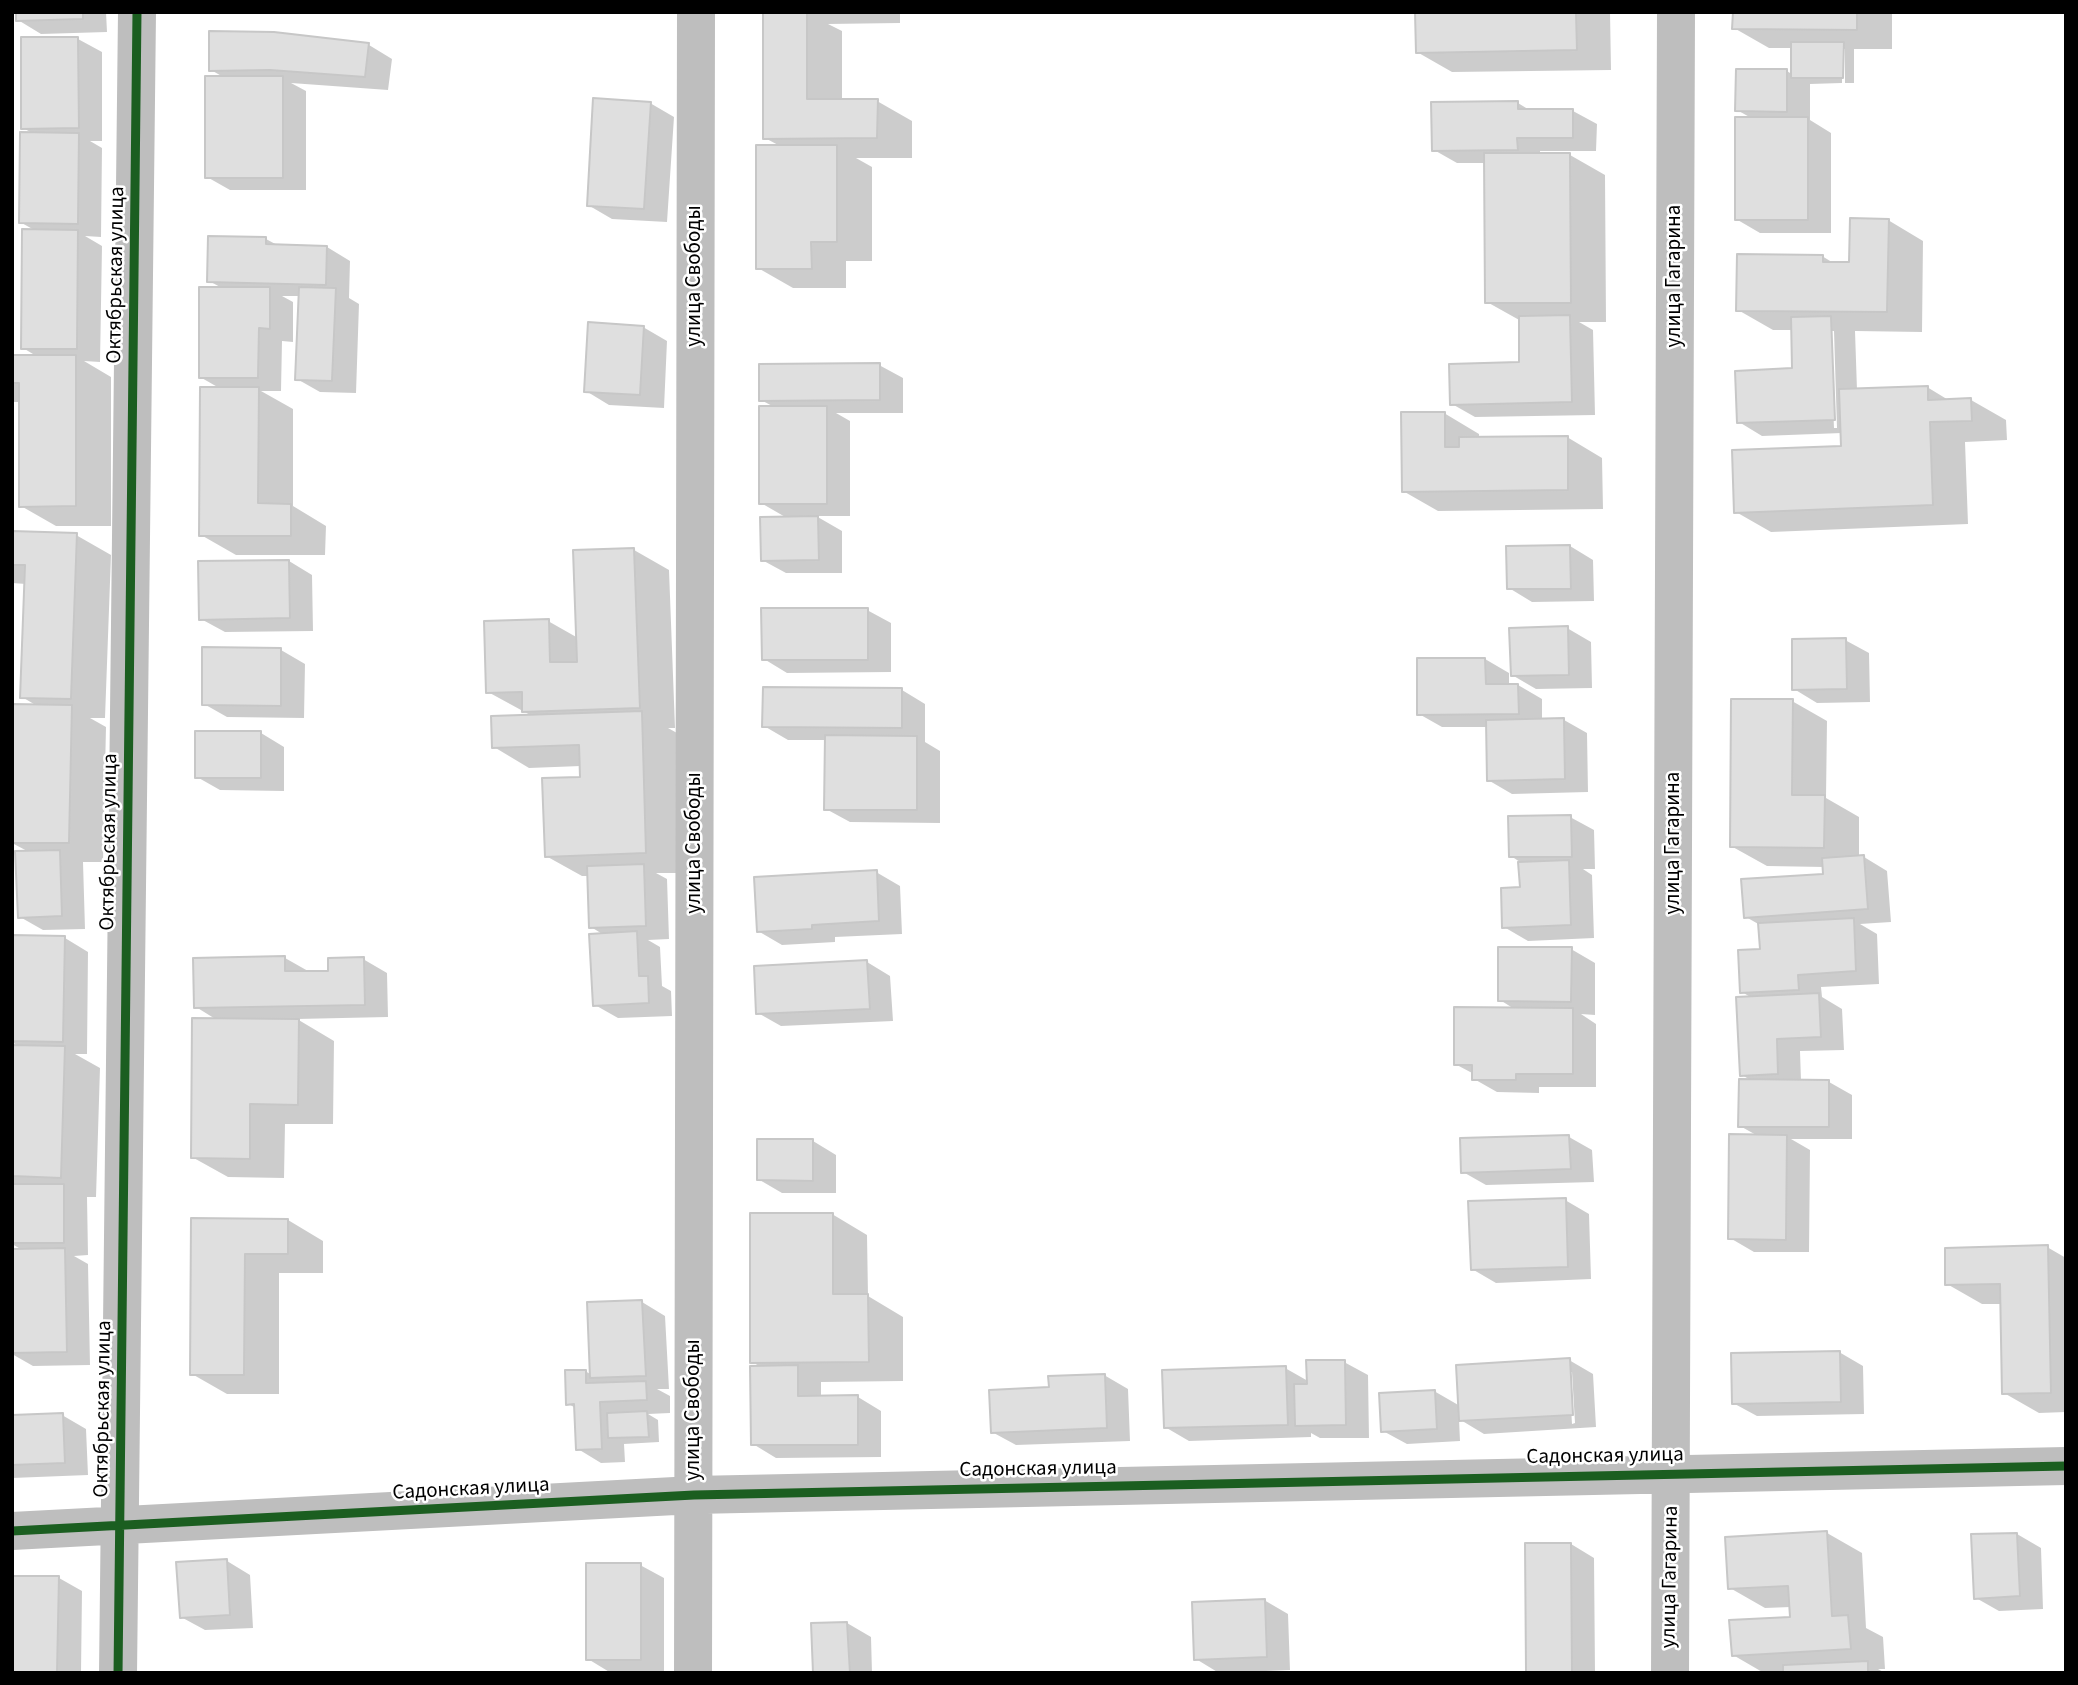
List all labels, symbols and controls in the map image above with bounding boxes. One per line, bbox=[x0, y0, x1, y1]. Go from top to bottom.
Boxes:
street label: Октябрьская улица bbox=[103, 186, 131, 364]
street label: улица Свободы bbox=[682, 205, 708, 347]
street label: улица Гагарина bbox=[1662, 205, 1688, 347]
street label: Октябрьская улица bbox=[96, 753, 124, 931]
street label: улица Свободы bbox=[682, 772, 708, 914]
street label: улица Гагарина bbox=[1661, 772, 1687, 914]
street label: Октябрьская улица bbox=[90, 1320, 118, 1498]
street label: улица Свободы bbox=[681, 1339, 707, 1481]
street label: Садонская улица bbox=[1526, 1443, 1684, 1471]
street label: Садонская улица bbox=[959, 1456, 1117, 1484]
street label: Садонская улица bbox=[392, 1473, 550, 1507]
street label: улица Гагарина bbox=[1657, 1505, 1685, 1649]

